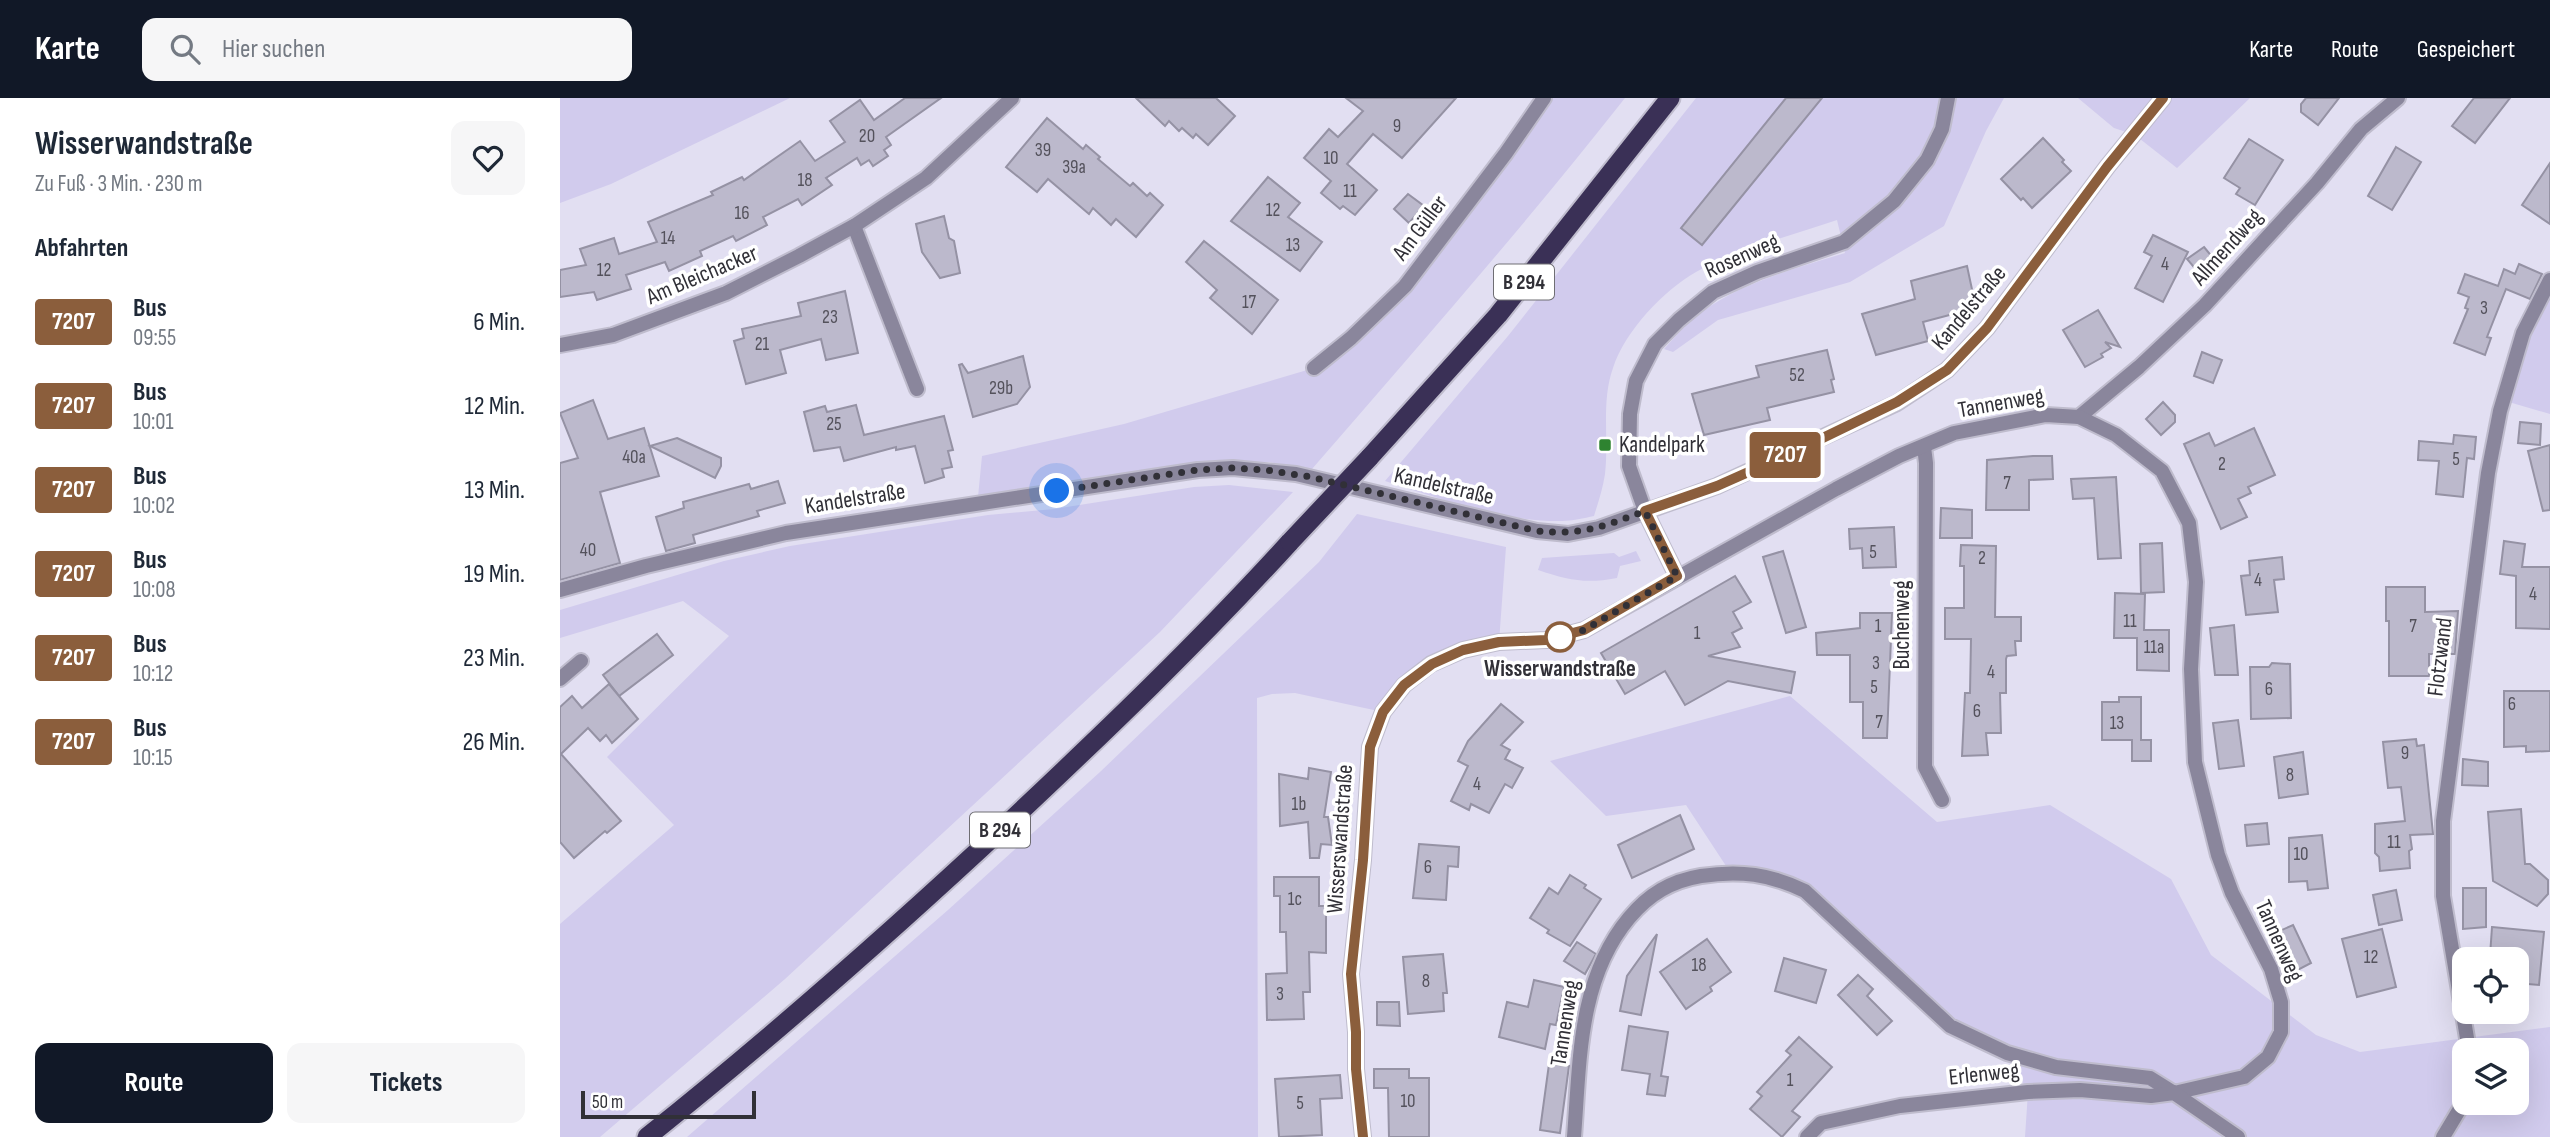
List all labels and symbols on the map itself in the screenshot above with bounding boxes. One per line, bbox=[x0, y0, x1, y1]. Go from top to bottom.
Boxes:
house number: 9 bbox=[1393, 115, 1401, 138]
house number: 20 bbox=[859, 125, 875, 148]
house number: 39 bbox=[1035, 139, 1051, 162]
house number: 10 bbox=[1323, 147, 1339, 170]
house number: 39a bbox=[1062, 156, 1086, 179]
house number: 18 bbox=[798, 169, 812, 192]
house number: 11 bbox=[1343, 180, 1357, 203]
street label: Am Güller bbox=[1386, 190, 1454, 267]
house number: 12 bbox=[1266, 199, 1280, 222]
house number: 16 bbox=[735, 202, 749, 225]
street label: Allmendweg bbox=[2185, 203, 2269, 292]
house number: 14 bbox=[661, 227, 675, 250]
street label: Rosenweg bbox=[1700, 227, 1784, 285]
house number: 13 bbox=[1286, 234, 1300, 257]
street label: Am Bleichacker bbox=[641, 239, 762, 311]
house number: 4 bbox=[2161, 253, 2169, 276]
house number: 12 bbox=[597, 259, 611, 282]
street label: Kandelstraße bbox=[1926, 260, 2012, 356]
road number: B 294 bbox=[1494, 264, 1554, 300]
house number: 17 bbox=[1242, 291, 1257, 314]
house number: 3 bbox=[2480, 297, 2488, 320]
house number: 23 bbox=[822, 306, 838, 329]
house number: 21 bbox=[755, 333, 770, 356]
house number: 52 bbox=[1789, 364, 1805, 387]
house number: 29b bbox=[989, 377, 1013, 400]
street label: Tannenweg bbox=[1956, 382, 2046, 424]
house number: 25 bbox=[826, 413, 842, 436]
place label: Kandelpark bbox=[1619, 431, 1705, 459]
line badge: 7207 bbox=[1736, 432, 1834, 478]
marker: Kandelpark bbox=[1597, 437, 1613, 453]
house number: 40a bbox=[622, 446, 646, 469]
house number: 5 bbox=[2452, 448, 2460, 471]
house number: 2 bbox=[2218, 453, 2226, 476]
street label: Kandelstraße bbox=[1391, 461, 1497, 511]
house number: 7 bbox=[2003, 472, 2011, 495]
your location bbox=[1039, 473, 1074, 508]
street label: Kandelstraße bbox=[803, 477, 907, 521]
house number: 40 bbox=[580, 539, 596, 562]
house number: 5 bbox=[1869, 541, 1877, 564]
house number: 2 bbox=[1978, 547, 1986, 570]
house number: 4 bbox=[2254, 569, 2262, 592]
street label: Buchenweg bbox=[1888, 580, 1916, 670]
house number: 4 bbox=[2529, 583, 2537, 606]
house number: 11 bbox=[2123, 610, 2137, 633]
house number: 1 bbox=[1875, 615, 1882, 638]
house number: 7 bbox=[2409, 615, 2417, 638]
street label: Flotzwand bbox=[2421, 616, 2459, 698]
marker: Wisserwandstraße bbox=[1545, 622, 1575, 652]
house number: 1 bbox=[1694, 622, 1701, 645]
house number: 11a bbox=[2144, 636, 2164, 659]
house number: 3 bbox=[1872, 652, 1880, 675]
place label: Wisserwandstraße bbox=[1484, 655, 1636, 683]
house number: 4 bbox=[1987, 661, 1995, 684]
house number: 5 bbox=[1870, 676, 1878, 699]
house number: 6 bbox=[2265, 678, 2273, 701]
house number: 6 bbox=[2508, 693, 2516, 716]
house number: 6 bbox=[1973, 700, 1981, 723]
house number: 7 bbox=[1875, 711, 1883, 734]
house number: 13 bbox=[2110, 712, 2124, 735]
house number: 9 bbox=[2401, 742, 2409, 765]
street label: Wisserswandstraße bbox=[1321, 763, 1359, 915]
house number: 8 bbox=[2286, 764, 2294, 787]
house number: 4 bbox=[1473, 773, 1481, 796]
house number: 1b bbox=[1292, 793, 1306, 816]
road number: B 294 bbox=[970, 812, 1030, 848]
house number: 11 bbox=[2387, 831, 2401, 854]
house number: 10 bbox=[2293, 843, 2309, 866]
house number: 6 bbox=[1424, 856, 1432, 879]
house number: 1c bbox=[1288, 888, 1302, 911]
street label: Tannenweg bbox=[2249, 896, 2309, 986]
house number: 12 bbox=[2364, 946, 2378, 969]
house number: 18 bbox=[1692, 954, 1706, 977]
house number: 8 bbox=[1422, 970, 1430, 993]
street label: Tannenweg bbox=[1544, 978, 1586, 1068]
house number: 3 bbox=[1276, 983, 1284, 1006]
street label: Erlenweg bbox=[1947, 1056, 2021, 1092]
house number: 1 bbox=[1787, 1069, 1794, 1092]
scale bar bbox=[581, 1088, 756, 1120]
house number: 10 bbox=[1400, 1090, 1416, 1113]
house number: 5 bbox=[1296, 1092, 1304, 1115]

